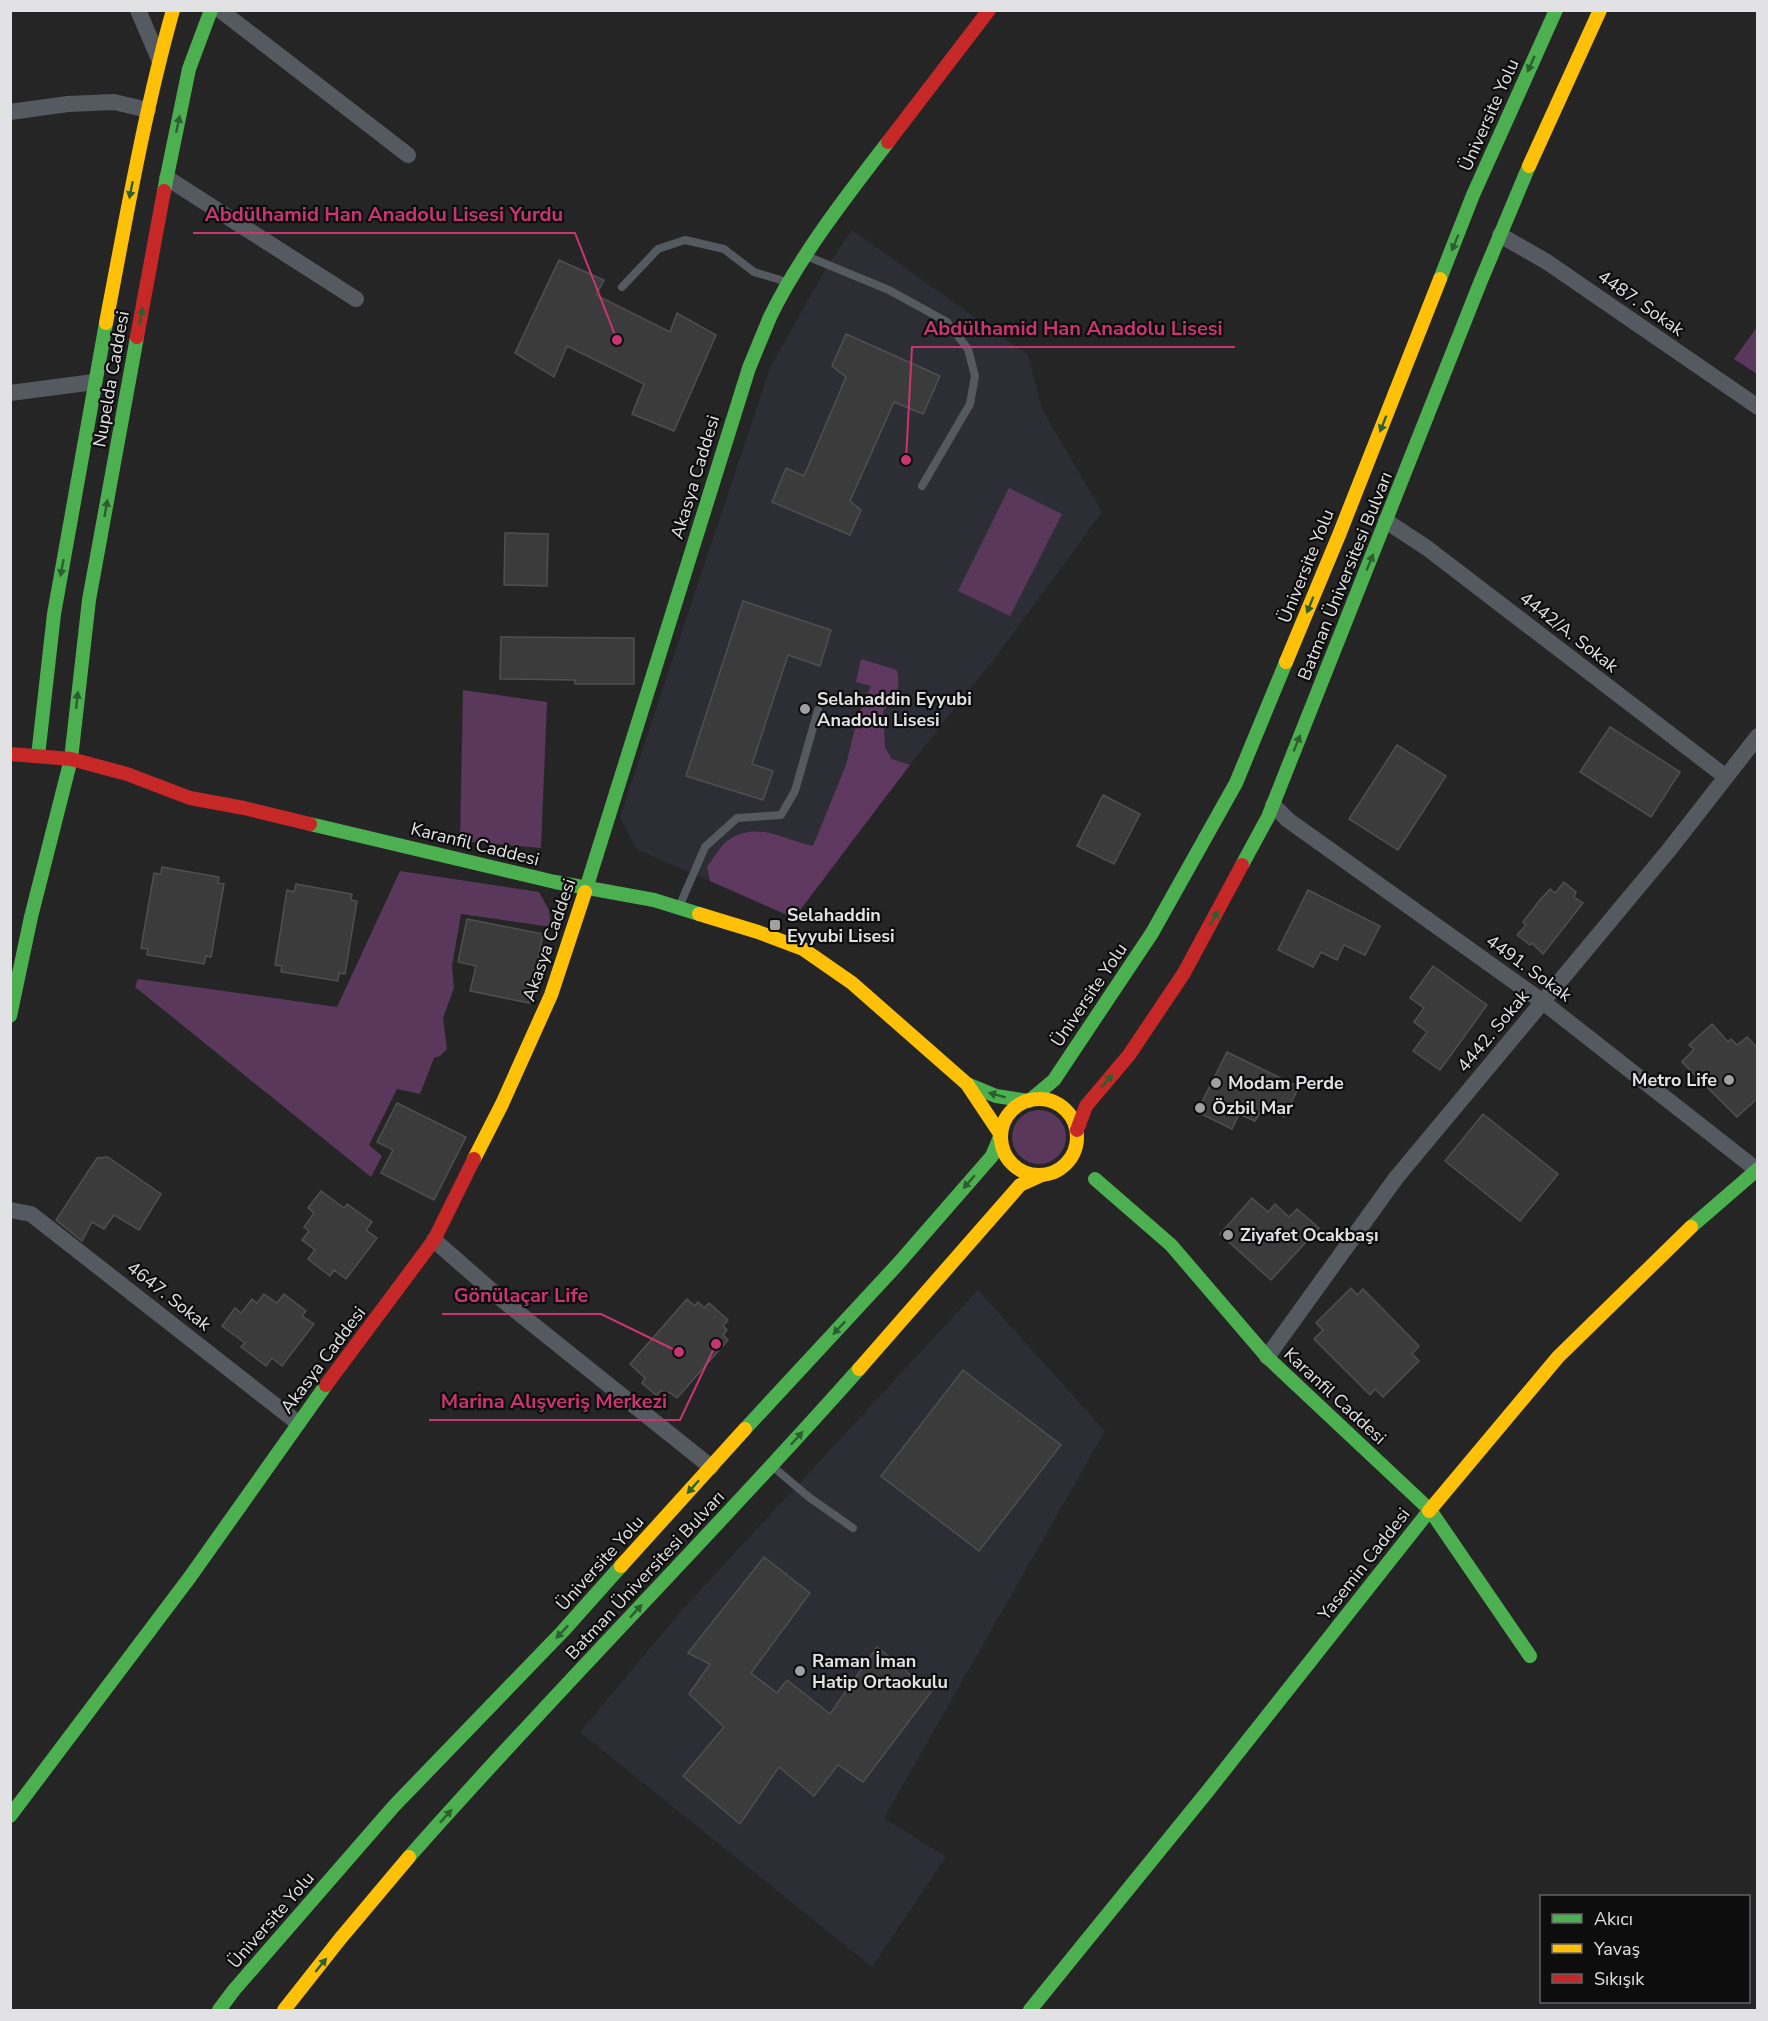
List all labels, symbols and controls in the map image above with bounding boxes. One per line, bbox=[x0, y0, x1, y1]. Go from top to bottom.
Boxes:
street label: Üniversite Yolu bbox=[1454, 55, 1524, 175]
one-way arrow bbox=[1526, 55, 1536, 73]
one-way arrow bbox=[174, 115, 183, 134]
one-way arrow bbox=[126, 181, 136, 199]
callout: Abdülhamid Han Anadolu Lisesi Yurdu bbox=[193, 195, 575, 233]
text: Abdülhamid Han Anadolu Lisesi Yurdu bbox=[205, 201, 563, 228]
one-way arrow bbox=[1449, 234, 1459, 252]
street label: 4487. Sokak bbox=[1593, 264, 1690, 342]
one-way arrow bbox=[136, 306, 145, 325]
street label: Nupelda Caddesi bbox=[87, 309, 135, 449]
callout: Abdülhamid Han Anadolu Lisesi bbox=[912, 309, 1235, 347]
text: Abdülhamid Han Anadolu Lisesi bbox=[923, 315, 1223, 342]
street label: Akasya Caddesi bbox=[665, 412, 725, 542]
one-way arrow bbox=[1378, 415, 1387, 433]
street label: Batman Üniversitesi Bulvarı bbox=[1292, 468, 1398, 684]
one-way arrow bbox=[102, 498, 111, 517]
street label: Üniversite Yolu bbox=[1272, 506, 1340, 626]
one-way arrow bbox=[1365, 552, 1375, 570]
one-way arrow bbox=[57, 558, 66, 577]
street label: 4442/A. Sokak bbox=[1515, 586, 1624, 679]
one-way arrow bbox=[1305, 596, 1314, 614]
place label: Selahaddin Eyyubi Anadolu Lisesi bbox=[817, 687, 972, 732]
one-way arrow bbox=[72, 691, 81, 710]
marker: Selahaddin Eyyubi Anadolu Lisesi bbox=[798, 702, 812, 716]
one-way arrow bbox=[1292, 733, 1302, 751]
street label: Karanfil Caddesi bbox=[408, 816, 542, 872]
street label: Akasya Caddesi bbox=[517, 876, 581, 1004]
place label: Selahaddin Eyyubi Lisesi bbox=[787, 903, 895, 948]
one-way arrow bbox=[1209, 910, 1218, 927]
marker: Selahaddin Eyyubi Lisesi bbox=[768, 918, 782, 932]
street label: 4491. Sokak bbox=[1481, 929, 1577, 1008]
street label: Üniversite Yolu bbox=[1045, 938, 1133, 1052]
street label: 4442. Sokak bbox=[1452, 984, 1535, 1077]
place label: Metro Life bbox=[1632, 1068, 1717, 1092]
place label: Modam Perde bbox=[1228, 1071, 1344, 1095]
marker: Metro Life bbox=[1722, 1073, 1736, 1087]
one-way arrow bbox=[1100, 1074, 1113, 1089]
marker: Modam Perde bbox=[1209, 1076, 1223, 1090]
one-way arrow bbox=[988, 1090, 1006, 1099]
place label: Özbil Mar bbox=[1212, 1096, 1293, 1120]
marker: Özbil Mar bbox=[1193, 1101, 1207, 1115]
one-way arrow bbox=[963, 1174, 976, 1189]
place label: Ziyafet Ocakbaşı bbox=[1240, 1223, 1379, 1247]
marker: Ziyafet Ocakbaşı bbox=[1221, 1228, 1235, 1242]
street label: 4647. Sokak bbox=[122, 1256, 217, 1337]
callout: Gönülaçar Life bbox=[442, 1276, 601, 1314]
text: Gönülaçar Life bbox=[454, 1282, 588, 1309]
street label: Akasya Caddesi bbox=[275, 1302, 371, 1418]
one-way arrow bbox=[832, 1320, 846, 1335]
street label: Karanfil Caddesi bbox=[1279, 1342, 1391, 1450]
callout: Marina Alışveriş Merkezi bbox=[429, 1382, 680, 1420]
text: Marina Alışveriş Merkezi bbox=[441, 1388, 667, 1415]
one-way arrow bbox=[790, 1430, 804, 1445]
one-way arrow bbox=[687, 1479, 700, 1494]
street label: Batman Üniversitesi Bulvarı bbox=[560, 1485, 730, 1665]
street label: Yasemin Caddesi bbox=[1312, 1503, 1415, 1626]
street label: Üniversite Yolu bbox=[551, 1510, 649, 1616]
one-way arrow bbox=[628, 1604, 642, 1618]
one-way arrow bbox=[555, 1624, 569, 1639]
place label: Raman İman Hatip Ortaokulu bbox=[812, 1649, 948, 1694]
marker: Raman İman Hatip Ortaokulu bbox=[793, 1664, 807, 1678]
one-way arrow bbox=[439, 1809, 453, 1823]
street label: Üniversite Yolu bbox=[222, 1867, 320, 1973]
legend bbox=[1540, 1895, 1750, 2003]
text: Akıcı bbox=[1594, 1907, 1633, 1931]
text: Yavaş bbox=[1593, 1937, 1640, 1961]
one-way arrow bbox=[314, 1957, 327, 1973]
text: Sıkışık bbox=[1594, 1967, 1645, 1991]

